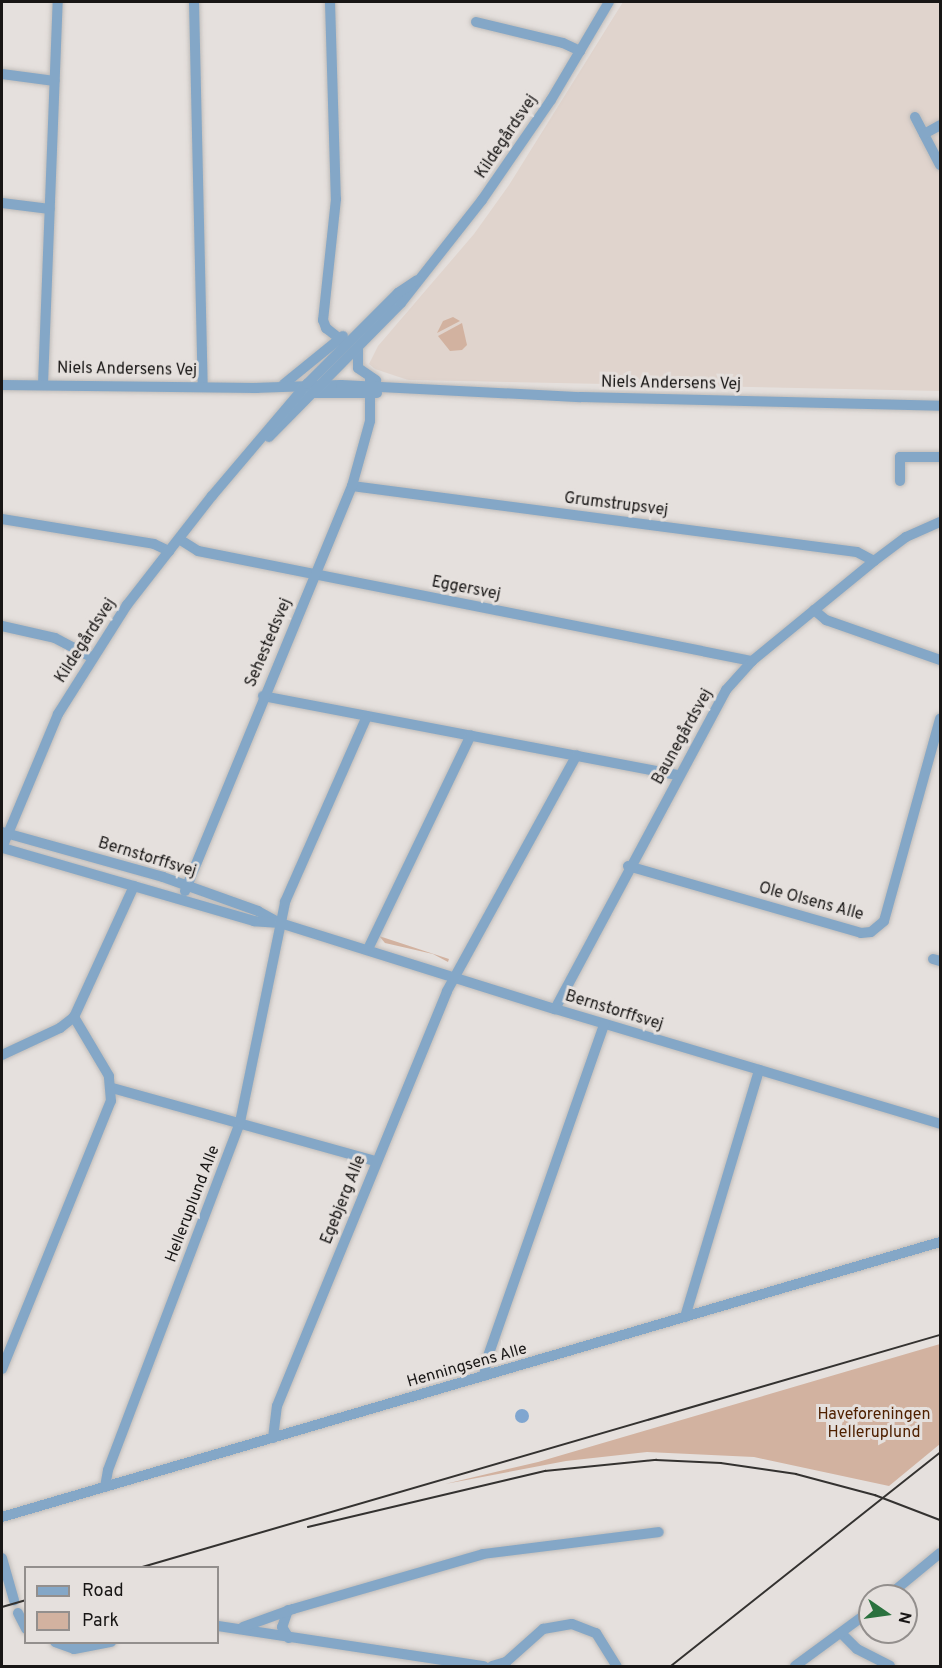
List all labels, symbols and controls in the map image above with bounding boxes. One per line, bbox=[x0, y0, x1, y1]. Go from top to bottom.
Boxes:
street label: Kildegårdsvej bbox=[472, 91, 542, 183]
street label: Niels Andersens Vej bbox=[56, 359, 198, 381]
street label: Niels Andersens Vej bbox=[600, 373, 742, 395]
street label: Grumstrupsvej bbox=[563, 489, 669, 521]
street label: Eggersvej bbox=[430, 573, 502, 605]
street label: Kildegårdsvej bbox=[52, 595, 120, 687]
street label: Sehestedsvej bbox=[242, 596, 296, 690]
street label: Baunegårdsvej bbox=[649, 686, 717, 788]
street label: Bernstorffsvej bbox=[96, 834, 198, 882]
street label: Ole Olsens Alle bbox=[756, 879, 866, 925]
street label: Bernstorffsvej bbox=[563, 987, 665, 1035]
street label: Helleruplund Alle bbox=[162, 1142, 224, 1266]
street label: Egebjerg Alle bbox=[317, 1152, 371, 1248]
street label: Henningsens Alle bbox=[404, 1340, 530, 1392]
park label: Haveforeningen Helleruplund bbox=[818, 1405, 930, 1443]
legend bbox=[24, 1566, 219, 1644]
text: Road bbox=[82, 1580, 124, 1603]
north arrow bbox=[858, 1584, 918, 1644]
text: Park bbox=[82, 1610, 119, 1633]
text: N bbox=[893, 1610, 915, 1625]

